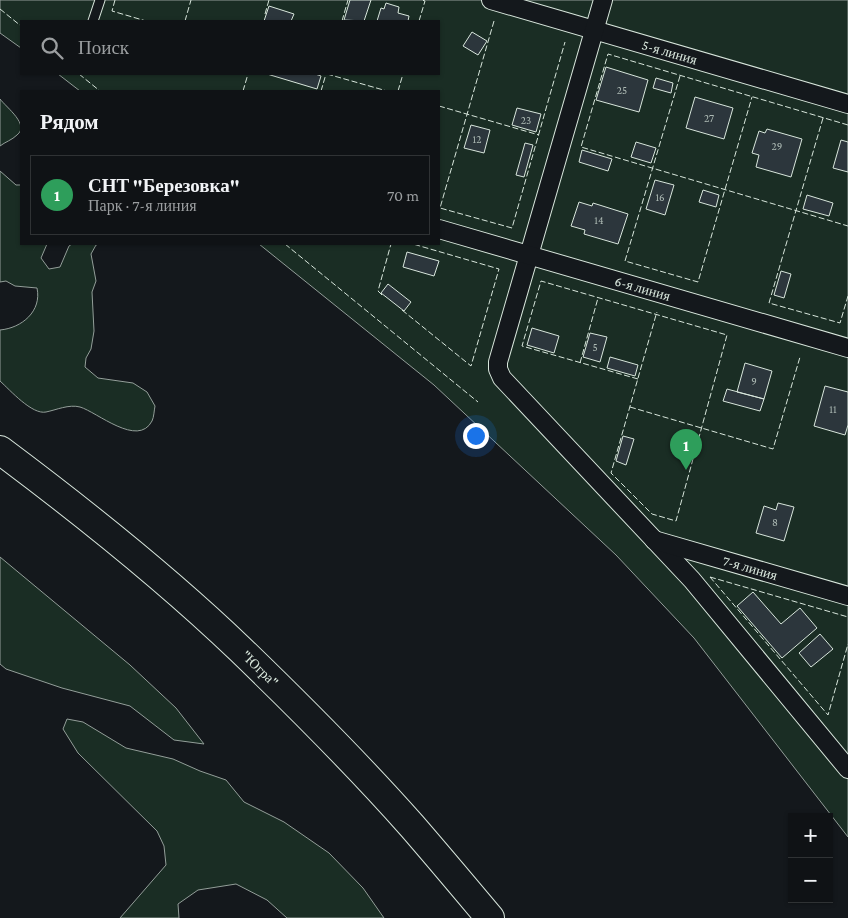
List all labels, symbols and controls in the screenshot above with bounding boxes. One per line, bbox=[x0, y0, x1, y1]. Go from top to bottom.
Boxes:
search box bbox=[20, 20, 440, 75]
icon: search bbox=[38, 34, 66, 62]
street label: 5-я линия bbox=[640, 36, 700, 68]
text: Поиск bbox=[78, 37, 129, 58]
house number: 25 bbox=[617, 84, 627, 96]
text: Рядом bbox=[40, 110, 99, 134]
house number: 27 bbox=[704, 112, 714, 124]
house number: 23 bbox=[521, 114, 531, 126]
house number: 12 bbox=[473, 133, 481, 145]
house number: 29 bbox=[772, 140, 782, 152]
text: СНТ "Березовка" bbox=[88, 175, 240, 196]
text: 1 bbox=[54, 187, 60, 204]
text: 70 m bbox=[387, 187, 419, 204]
house number: 16 bbox=[655, 191, 665, 203]
text: Парк · 7-я линия bbox=[88, 197, 197, 214]
house number: 14 bbox=[594, 214, 604, 226]
street label: 6-я линия bbox=[613, 273, 673, 304]
house number: 5 bbox=[592, 341, 598, 353]
house number: 9 bbox=[751, 375, 757, 387]
house number: 11 bbox=[829, 403, 837, 415]
your location bbox=[463, 423, 489, 449]
pin: 1 bbox=[670, 429, 702, 470]
house number: 8 bbox=[772, 516, 778, 528]
street label: 7-я линия bbox=[721, 552, 780, 583]
street label: "Югра" bbox=[238, 647, 282, 690]
map controls bbox=[788, 813, 833, 903]
button: + bbox=[788, 813, 833, 858]
button: − bbox=[788, 858, 833, 903]

